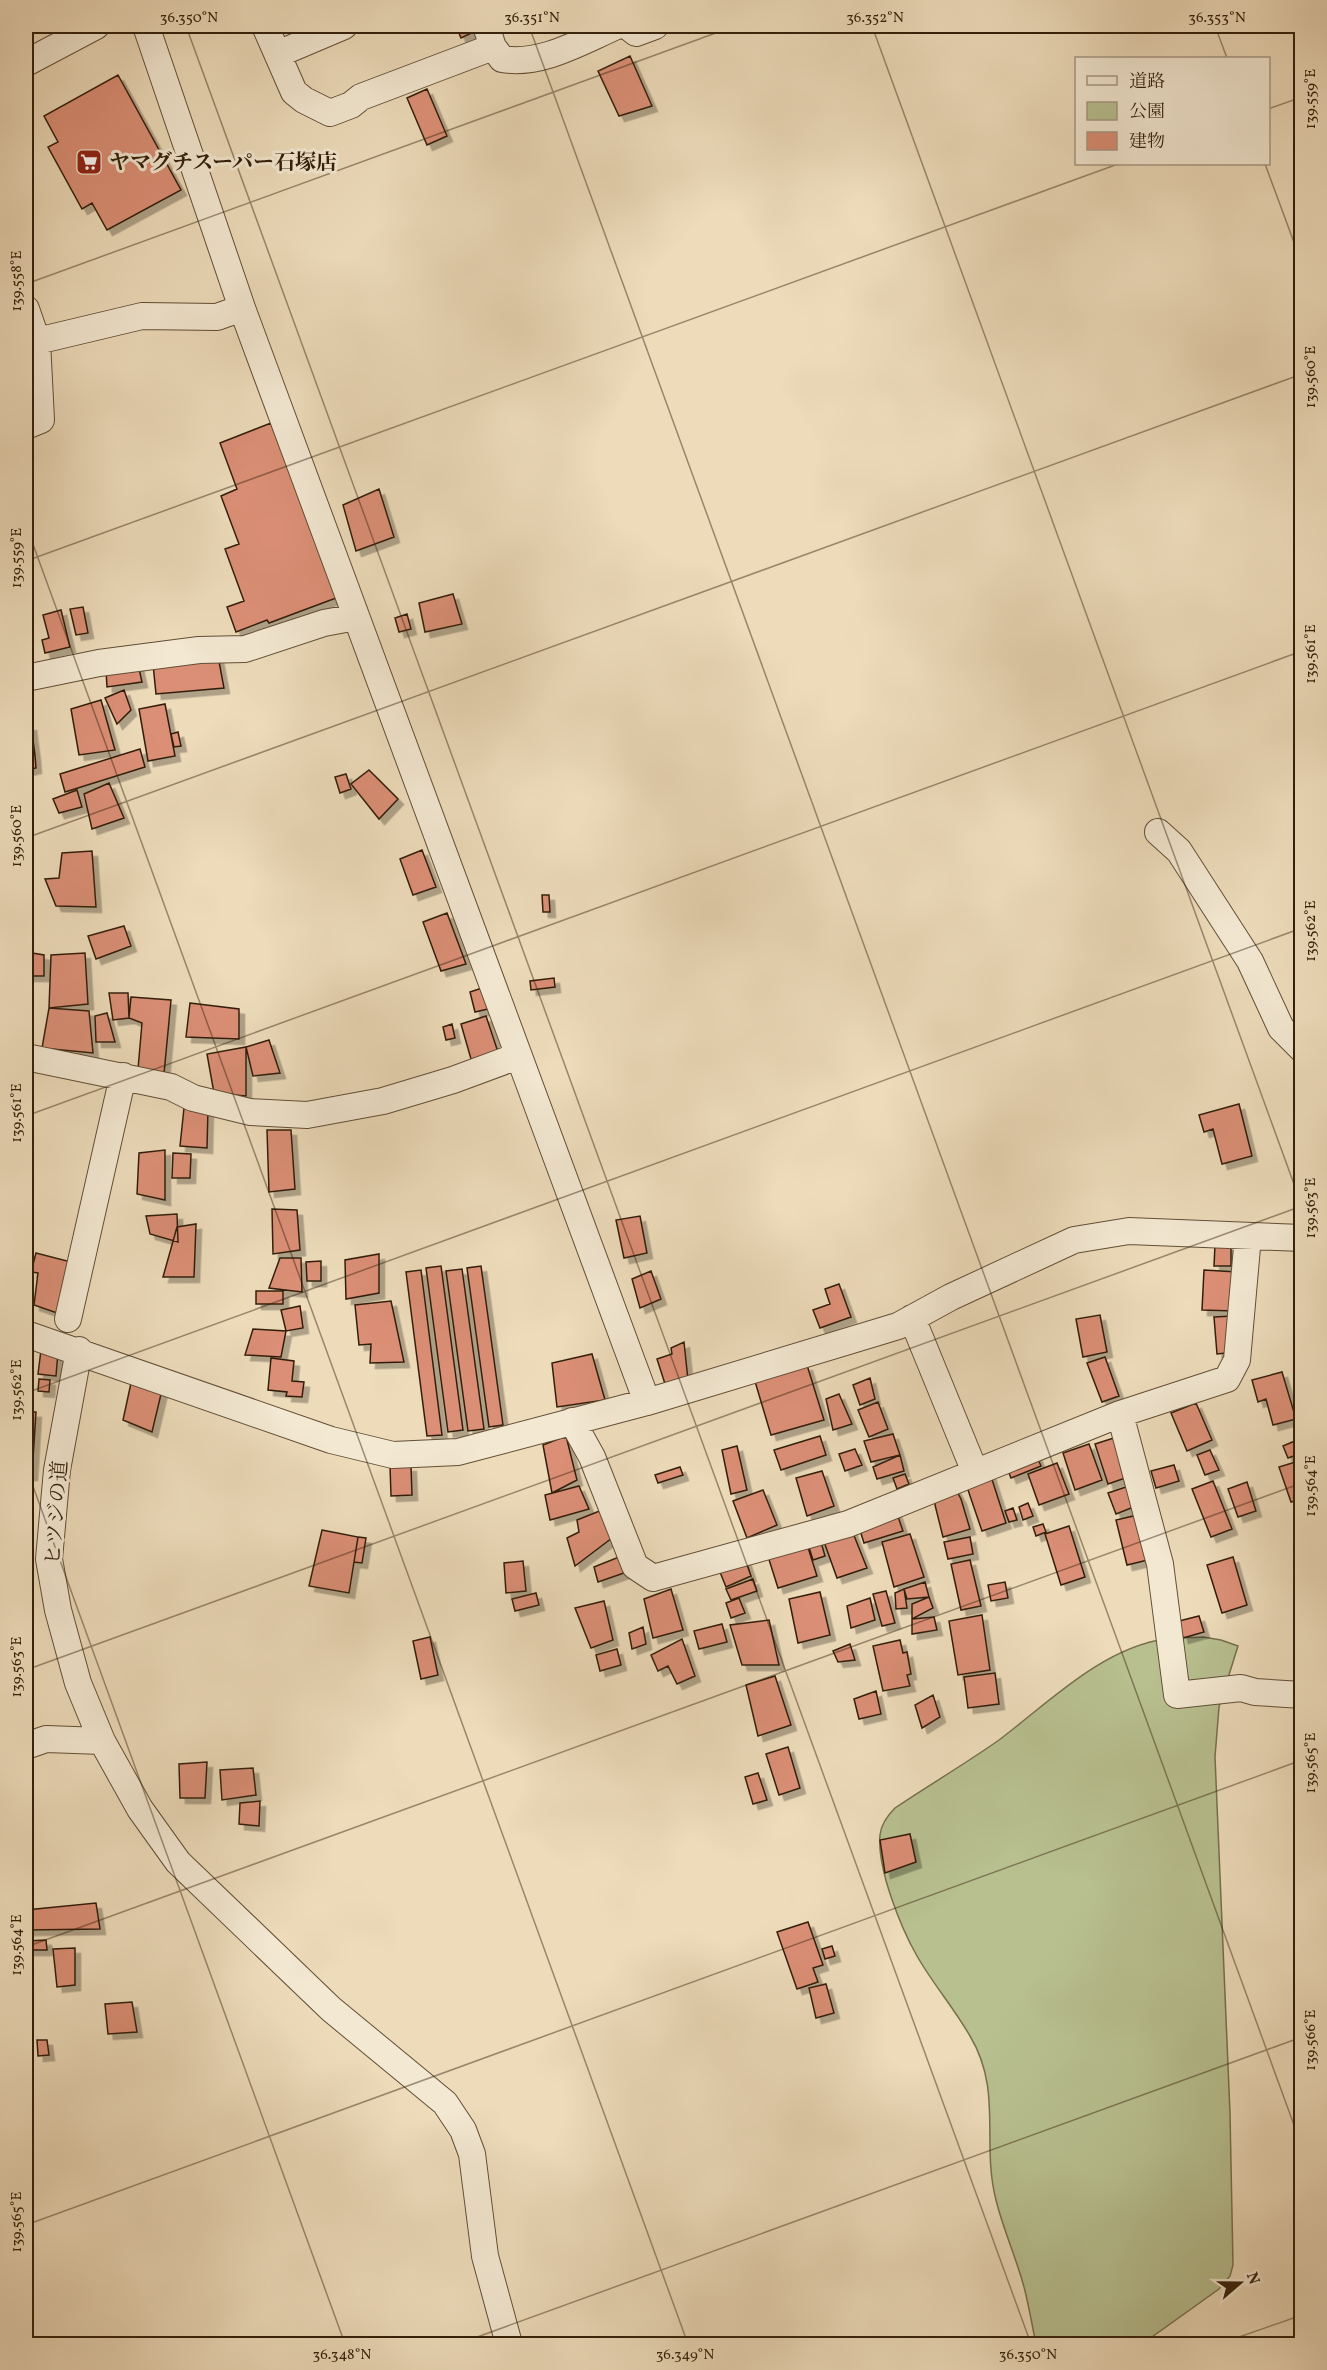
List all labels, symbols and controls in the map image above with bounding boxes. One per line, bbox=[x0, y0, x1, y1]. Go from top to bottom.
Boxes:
text: 36.350°N bbox=[160, 8, 218, 29]
text: 36.351°N bbox=[504, 8, 560, 29]
text: 36.352°N bbox=[846, 8, 904, 29]
text: 36.353°N bbox=[1188, 8, 1246, 29]
legend bbox=[1075, 57, 1270, 165]
text: 139.559°E bbox=[1301, 69, 1322, 129]
text: 道路 bbox=[1129, 70, 1165, 95]
text: 公園 bbox=[1129, 100, 1165, 125]
text: 建物 bbox=[1129, 130, 1165, 155]
supermarket icon: ヤマグチスーパー石塚店 bbox=[74, 147, 104, 177]
place label: ヤマグチスーパー石塚店 bbox=[109, 149, 337, 178]
text: 139.558°E bbox=[7, 251, 28, 311]
text: 139.560°E bbox=[1301, 346, 1322, 408]
text: 139.559°E bbox=[7, 528, 28, 588]
text: 139.561°E bbox=[1301, 624, 1322, 684]
text: 139.560°E bbox=[7, 805, 28, 867]
text: 139.562°E bbox=[1301, 900, 1322, 962]
text: 139.561°E bbox=[7, 1083, 28, 1143]
text: 139.563°E bbox=[1301, 1177, 1322, 1239]
text: 139.562°E bbox=[7, 1359, 28, 1421]
text: 139.564°E bbox=[1301, 1455, 1322, 1517]
street label: ヒツジの道 bbox=[39, 1460, 76, 1566]
text: 139.563°E bbox=[7, 1636, 28, 1698]
text: 139.565°E bbox=[1301, 1733, 1322, 1793]
text: 139.564°E bbox=[7, 1914, 28, 1976]
text: 139.566°E bbox=[1301, 2009, 1322, 2071]
text: 139.565°E bbox=[7, 2192, 28, 2252]
north arrow bbox=[1210, 2253, 1270, 2313]
text: N bbox=[1240, 2269, 1265, 2288]
text: 36.348°N bbox=[313, 2345, 371, 2366]
text: 36.349°N bbox=[656, 2345, 714, 2366]
text: 36.350°N bbox=[999, 2345, 1057, 2366]

